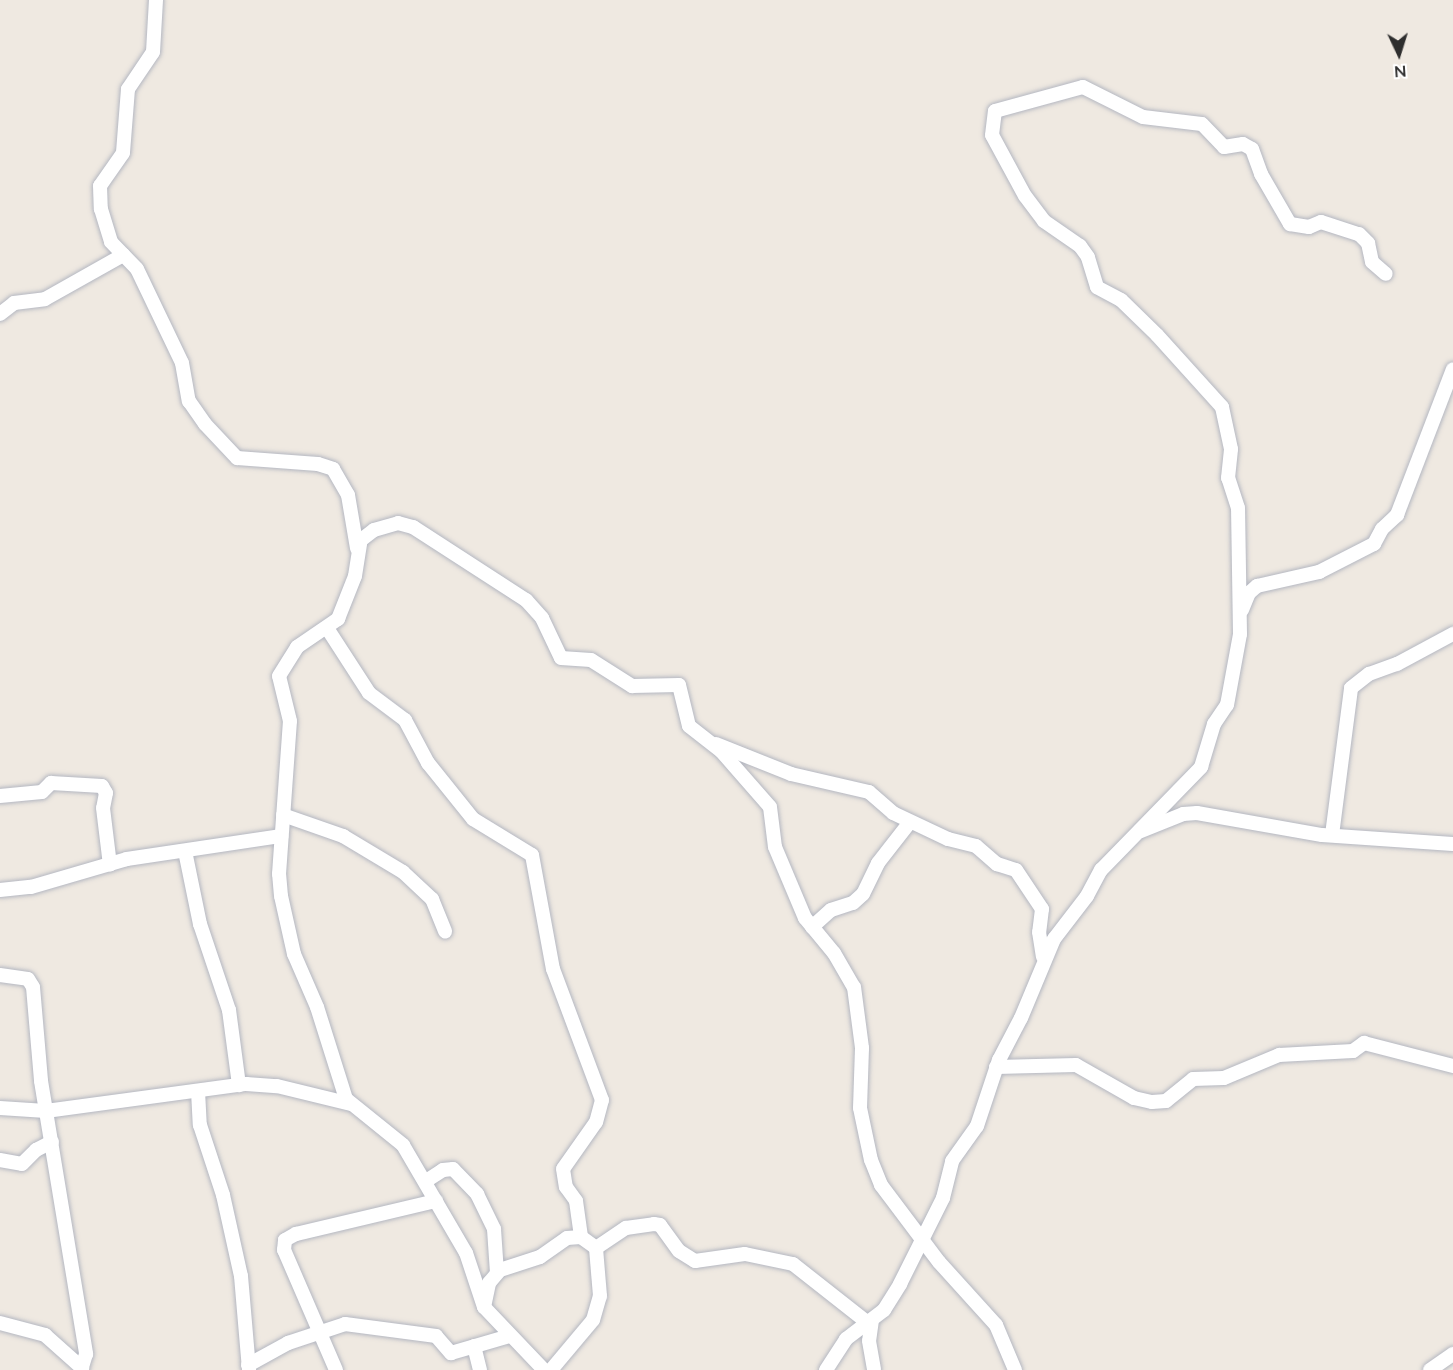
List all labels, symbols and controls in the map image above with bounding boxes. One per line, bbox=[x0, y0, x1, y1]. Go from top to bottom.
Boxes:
north arrow bbox=[1369, 24, 1429, 84]
text: N bbox=[1393, 63, 1407, 82]

